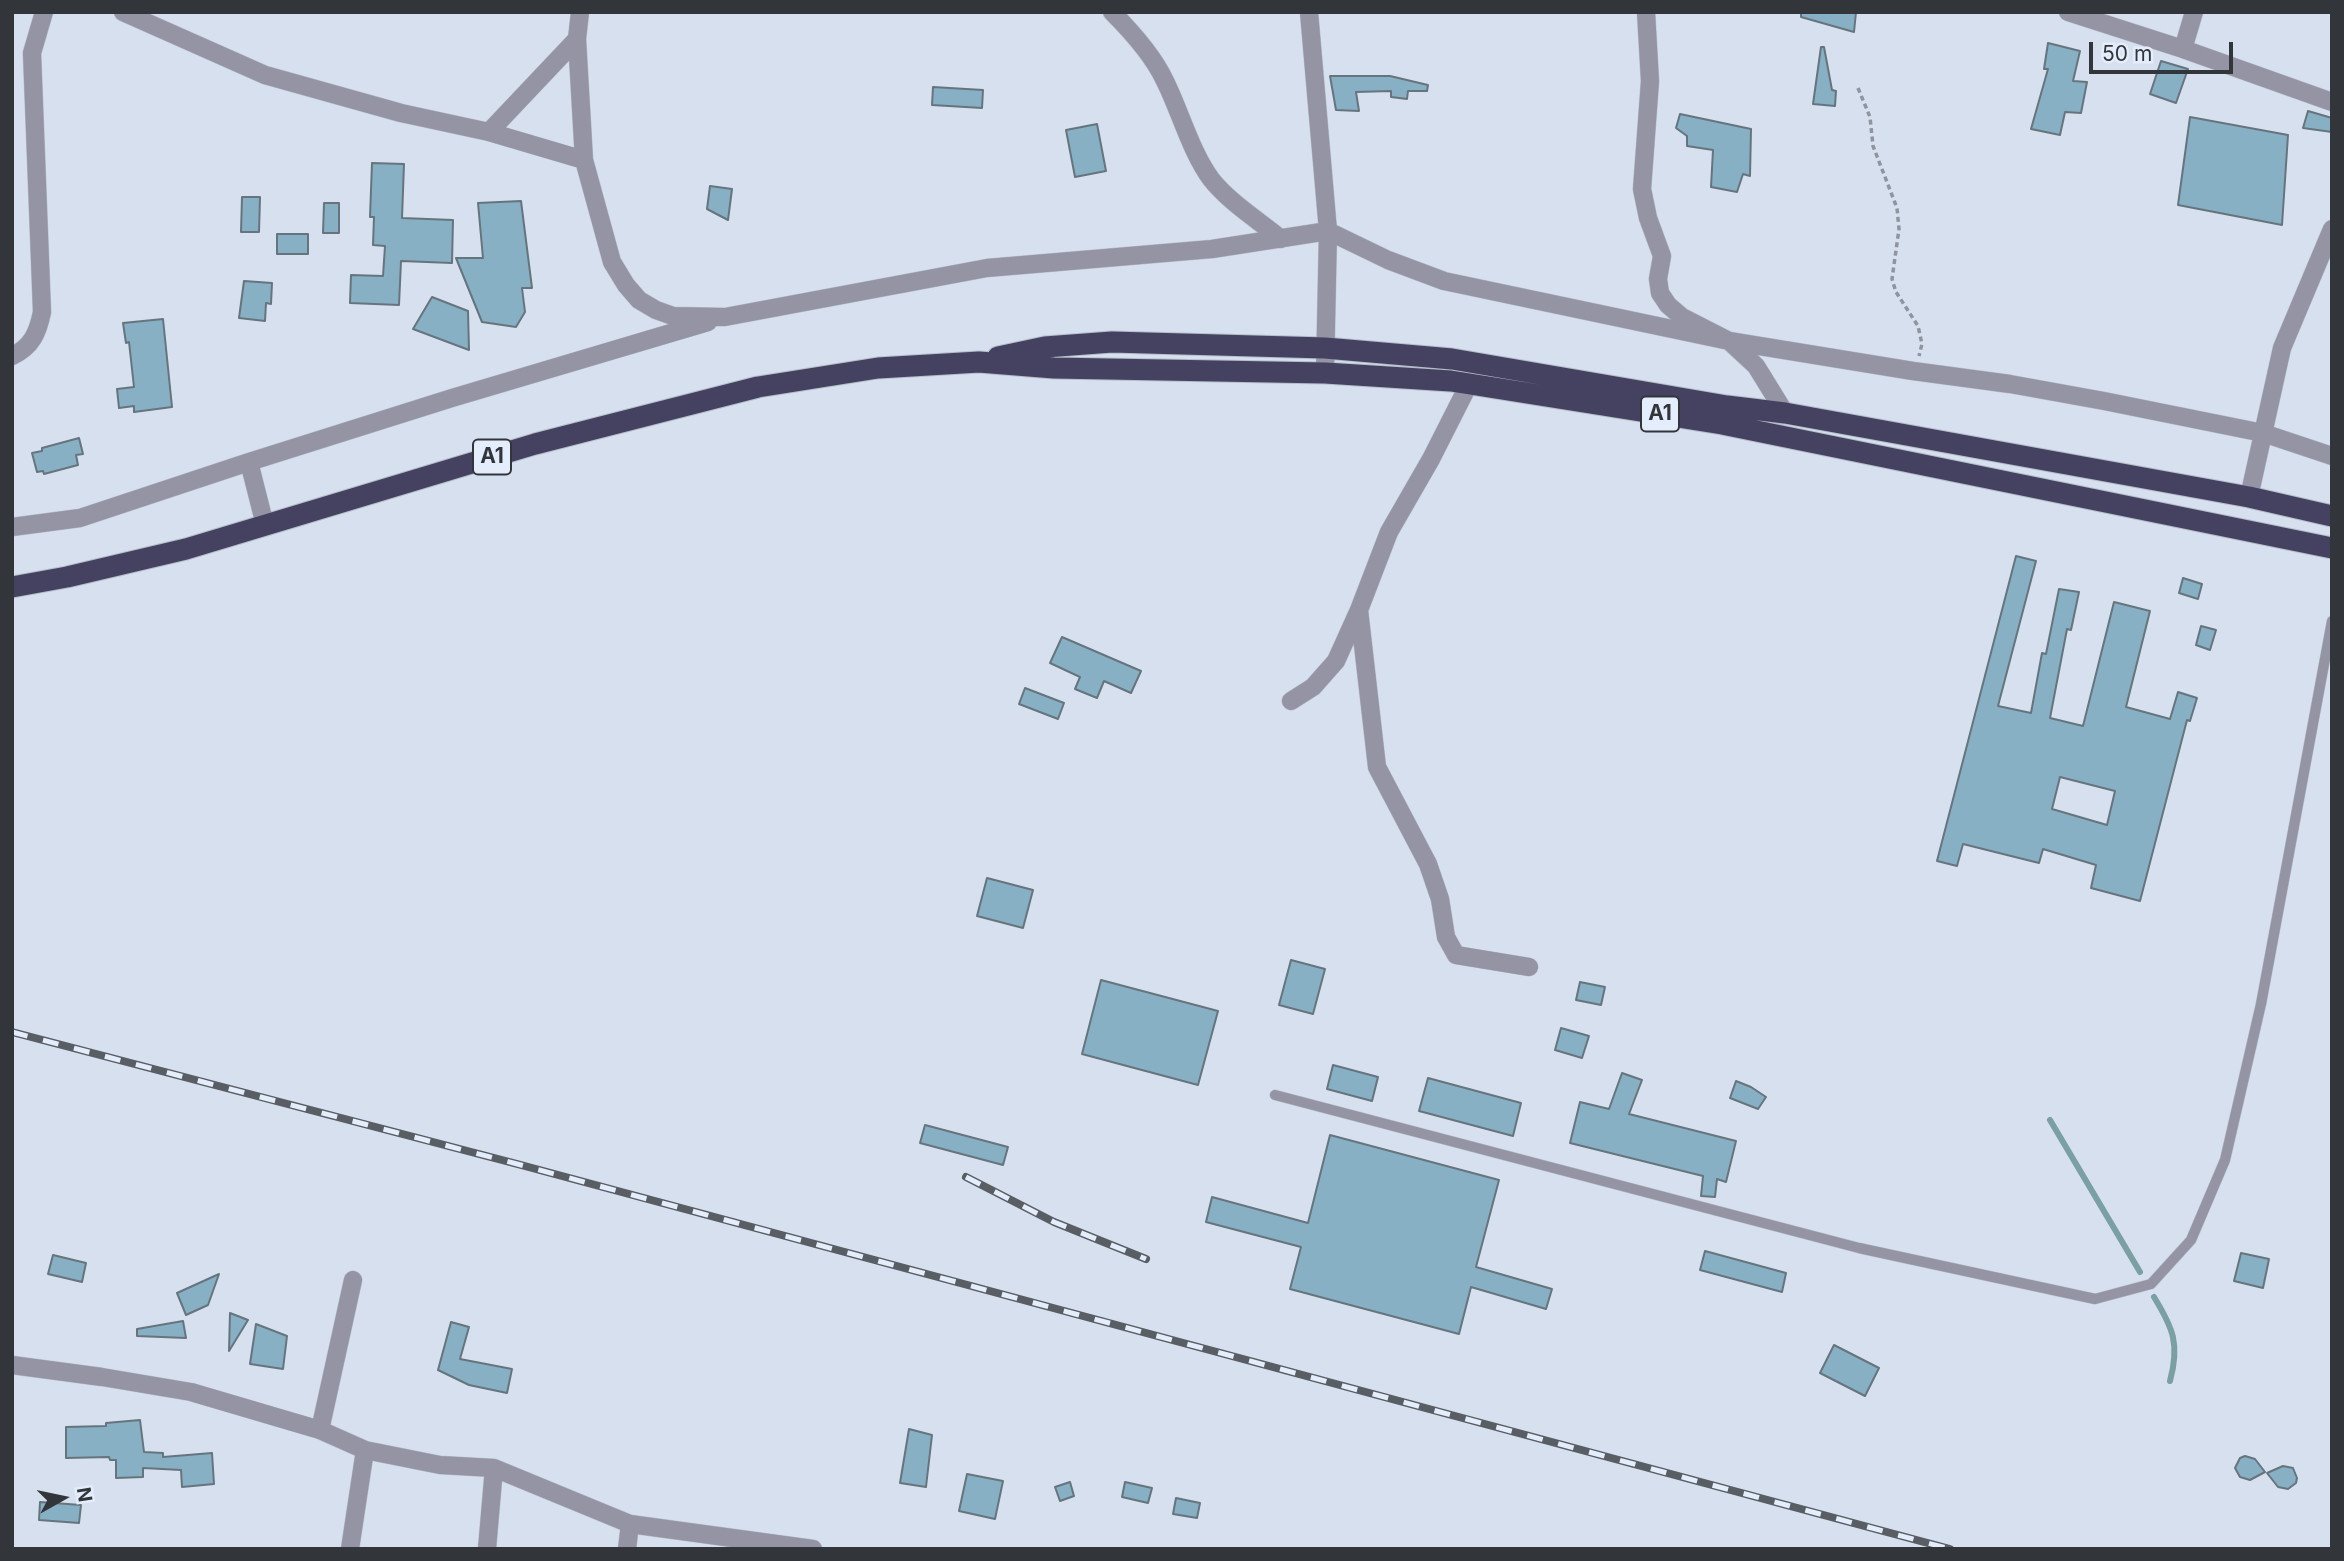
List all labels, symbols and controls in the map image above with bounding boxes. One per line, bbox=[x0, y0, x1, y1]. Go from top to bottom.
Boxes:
scale bar bbox=[2092, 28, 2236, 72]
text: 50 m bbox=[2102, 41, 2152, 66]
road number: A1 bbox=[1641, 396, 1679, 432]
road number: A1 bbox=[473, 440, 511, 475]
north arrow bbox=[28, 1463, 98, 1533]
text: N bbox=[72, 1486, 97, 1504]

